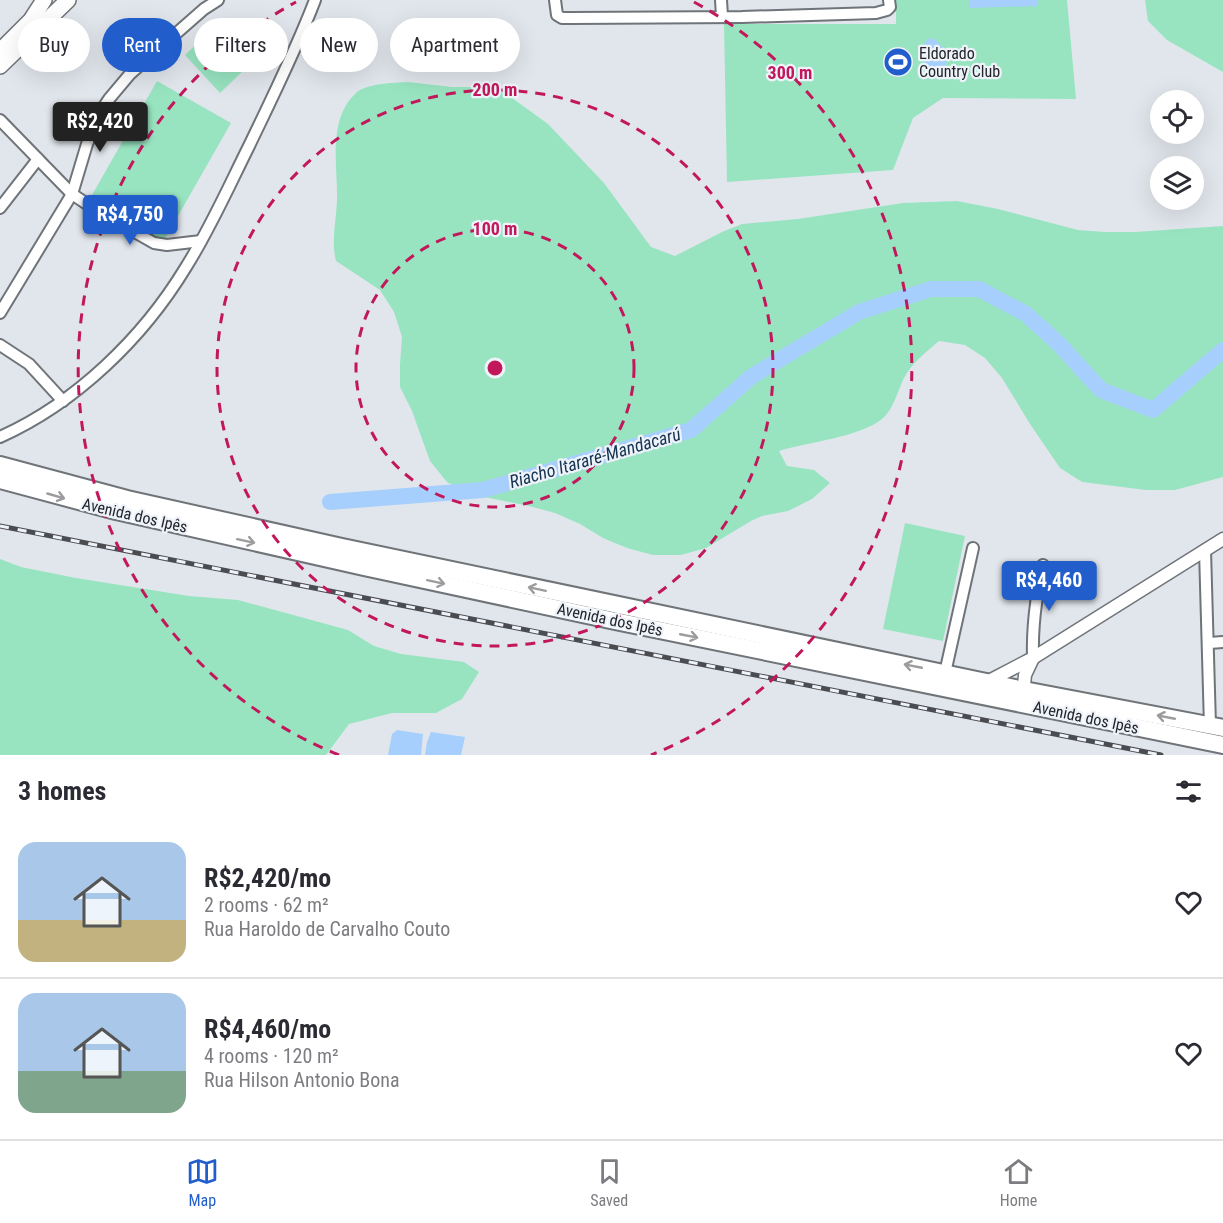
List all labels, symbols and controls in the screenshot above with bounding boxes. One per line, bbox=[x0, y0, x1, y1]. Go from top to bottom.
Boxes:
chip: Buy bbox=[18, 18, 90, 72]
chip: Rent bbox=[102, 18, 182, 72]
chip: Filters bbox=[194, 18, 288, 72]
chip: New bbox=[300, 18, 378, 72]
chip: Apartment bbox=[390, 18, 520, 72]
place label: Eldorado Country Club bbox=[919, 44, 1000, 81]
sports icon: Eldorado Country Club bbox=[882, 46, 914, 78]
text: 300 m bbox=[768, 62, 812, 83]
text: 200 m bbox=[473, 79, 517, 100]
map controls bbox=[1150, 90, 1204, 210]
button: locate bbox=[1150, 90, 1204, 144]
pin: R$2,420 bbox=[45, 102, 155, 153]
text: R$2,420 bbox=[67, 109, 133, 133]
button: layers bbox=[1150, 156, 1204, 210]
pin: R$4,750 bbox=[75, 195, 185, 246]
text: R$4,750 bbox=[97, 202, 163, 226]
text: 100 m bbox=[473, 218, 517, 239]
centre of rings bbox=[485, 358, 505, 378]
water label: Riacho Itararé-Mandacarú bbox=[507, 423, 683, 492]
one-way arrow bbox=[46, 491, 65, 502]
street label: Avenida dos Ipês bbox=[80, 494, 189, 537]
one-way arrow bbox=[236, 536, 255, 547]
pin: R$4,460 bbox=[994, 561, 1104, 612]
text: R$4,460 bbox=[1016, 568, 1082, 592]
one-way arrow bbox=[426, 577, 446, 588]
one-way arrow bbox=[527, 582, 546, 594]
street label: Avenida dos Ipês bbox=[555, 599, 664, 640]
one-way arrow bbox=[679, 631, 698, 642]
one-way arrow bbox=[903, 660, 923, 671]
street label: Avenida dos Ipês bbox=[1031, 697, 1140, 738]
one-way arrow bbox=[1156, 711, 1176, 722]
icon: filters bbox=[1172, 775, 1205, 808]
text: 3 homes bbox=[18, 776, 106, 806]
text: R$2,420/mo bbox=[204, 863, 331, 893]
icon: home bbox=[66, 866, 138, 938]
icon: heart bbox=[1172, 886, 1205, 919]
text: 2 rooms · 62 m² bbox=[204, 893, 329, 917]
text: Rua Haroldo de Carvalho Couto bbox=[204, 917, 450, 941]
text: R$4,460/mo bbox=[204, 1014, 331, 1044]
icon: home bbox=[66, 1017, 138, 1089]
icon: heart bbox=[1172, 1037, 1205, 1070]
text: 4 rooms · 120 m² bbox=[204, 1044, 339, 1068]
text: Rua Hilson Antonio Bona bbox=[204, 1068, 400, 1092]
tab: Map bbox=[186, 1155, 219, 1210]
tab: Saved bbox=[590, 1155, 628, 1210]
tab: Home bbox=[1000, 1155, 1037, 1210]

